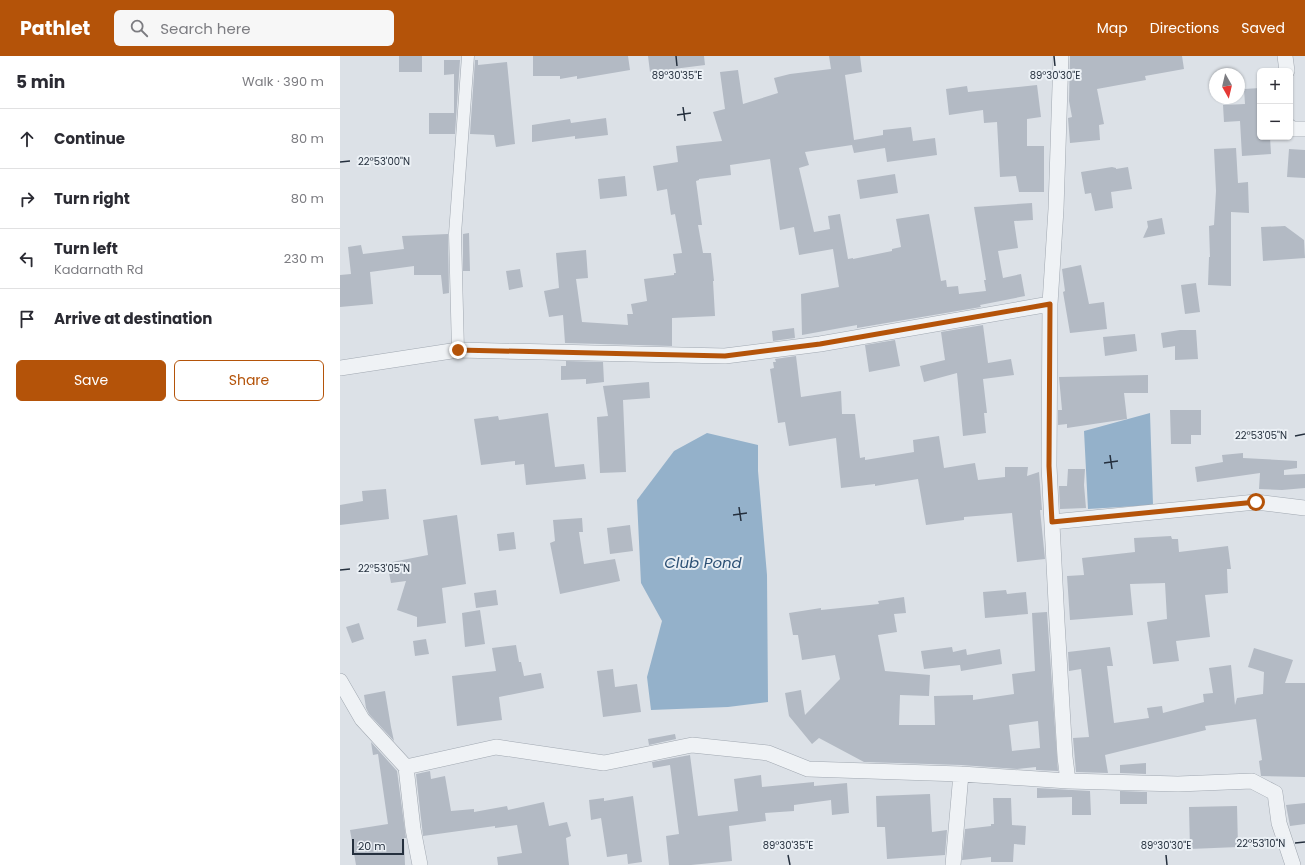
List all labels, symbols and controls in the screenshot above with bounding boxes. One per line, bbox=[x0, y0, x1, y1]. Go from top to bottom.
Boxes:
search box bbox=[114, 10, 394, 46]
text: Pathlet bbox=[20, 15, 90, 42]
icon: search bbox=[128, 17, 150, 39]
text: Search here bbox=[160, 18, 251, 39]
text: Map bbox=[1097, 18, 1128, 38]
text: Directions bbox=[1150, 18, 1219, 38]
text: Saved bbox=[1241, 18, 1285, 38]
text: 89°30'35"E bbox=[652, 68, 702, 83]
text: 89°30'30"E bbox=[1030, 68, 1080, 83]
north arrow bbox=[1209, 68, 1245, 104]
map controls bbox=[1257, 68, 1293, 140]
button: + bbox=[1257, 68, 1293, 104]
text: 5 min bbox=[16, 70, 65, 94]
text: Walk · 390 m bbox=[242, 72, 324, 91]
button: − bbox=[1257, 104, 1293, 140]
icon: ahead bbox=[16, 128, 38, 150]
text: Continue bbox=[54, 128, 125, 149]
text: 80 m bbox=[291, 129, 324, 148]
text: 22°53'00"N bbox=[358, 154, 410, 169]
icon: right bbox=[16, 188, 38, 210]
text: Turn right bbox=[54, 188, 130, 209]
text: 80 m bbox=[291, 189, 324, 208]
text: Turn left bbox=[54, 238, 118, 259]
icon: left bbox=[16, 248, 38, 270]
text: 230 m bbox=[284, 249, 324, 268]
text: Kadarnath Rd bbox=[54, 260, 143, 279]
icon: arrive bbox=[16, 308, 38, 330]
text: Arrive at destination bbox=[54, 308, 212, 329]
route end bbox=[449, 341, 467, 359]
button: Save bbox=[16, 360, 166, 401]
button: Share bbox=[174, 360, 324, 401]
text: 22°53'05"N bbox=[1235, 428, 1287, 443]
route start bbox=[1247, 493, 1265, 511]
water label: Club Pond bbox=[664, 552, 743, 573]
text: 22°53'05"N bbox=[358, 561, 410, 576]
text: 22°53'10"N bbox=[1237, 836, 1285, 851]
scale bar bbox=[352, 837, 404, 856]
text: 20 m bbox=[358, 838, 386, 854]
text: 89°30'35"E bbox=[763, 838, 813, 853]
text: 89°30'30"E bbox=[1141, 838, 1191, 853]

